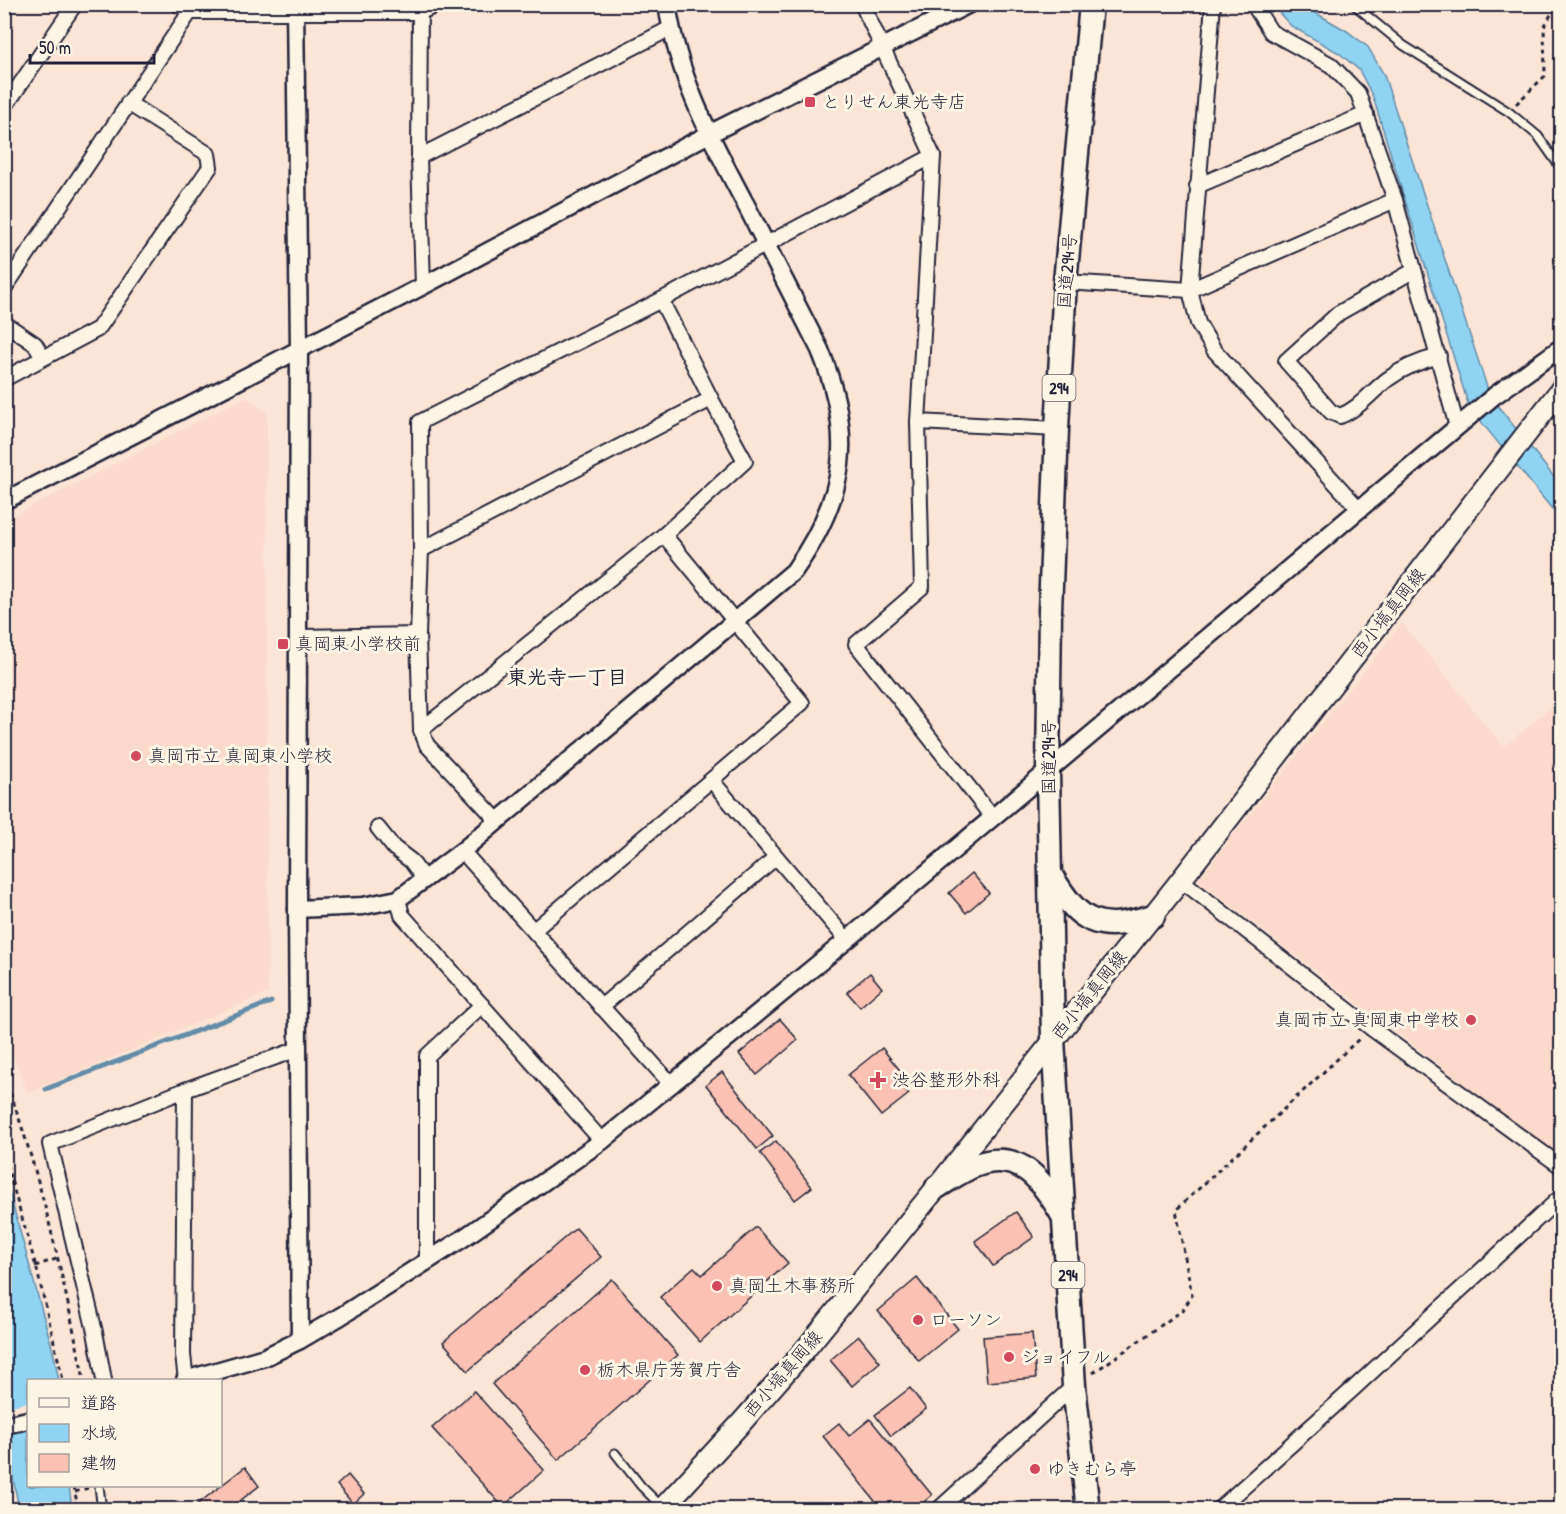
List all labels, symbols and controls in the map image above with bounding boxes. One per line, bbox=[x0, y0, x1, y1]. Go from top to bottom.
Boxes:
scale bar bbox=[30, 27, 154, 65]
text: 50 m bbox=[39, 35, 71, 60]
place label: とりせん東光寺店 bbox=[822, 89, 966, 114]
marker: とりせん東光寺店 bbox=[803, 95, 817, 109]
street label: 国道294号 bbox=[1051, 232, 1082, 310]
road number: 294 bbox=[1042, 375, 1076, 401]
street label: 西小塙真岡線 bbox=[1345, 562, 1431, 663]
place label: 真岡東小学校前 bbox=[295, 631, 421, 656]
marker: 真岡東小学校前 bbox=[276, 637, 290, 651]
district label: 東光寺一丁目 bbox=[507, 663, 627, 690]
street label: 国道294号 bbox=[1036, 719, 1061, 795]
place label: 真岡市立 真岡東小学校 bbox=[148, 743, 332, 768]
marker: 真岡市立 真岡東小学校 bbox=[129, 749, 143, 763]
street label: 西小塙真岡線 bbox=[1045, 945, 1132, 1045]
place label: 真岡市立 真岡東中学校 bbox=[1275, 1007, 1459, 1032]
marker: 真岡市立 真岡東中学校 bbox=[1464, 1013, 1478, 1027]
place label: 渋谷整形外科 bbox=[892, 1067, 1000, 1092]
marker: 渋谷整形外科 bbox=[869, 1071, 887, 1089]
road number: 294 bbox=[1052, 1262, 1084, 1288]
place label: 真岡土木事務所 bbox=[729, 1273, 855, 1298]
marker: 真岡土木事務所 bbox=[710, 1279, 724, 1293]
place label: ローソン bbox=[930, 1307, 1002, 1332]
marker: ローソン bbox=[911, 1313, 925, 1327]
street label: 西小塙真岡線 bbox=[738, 1325, 827, 1423]
place label: ジョイフル bbox=[1021, 1344, 1110, 1369]
marker: ジョイフル bbox=[1002, 1350, 1016, 1364]
place label: 栃木県庁芳賀庁舎 bbox=[597, 1357, 741, 1382]
marker: 栃木県庁芳賀庁舎 bbox=[578, 1363, 592, 1377]
legend bbox=[27, 1379, 222, 1487]
text: 道路 bbox=[81, 1390, 117, 1415]
text: 水域 bbox=[81, 1420, 117, 1445]
text: 建物 bbox=[81, 1450, 117, 1475]
place label: ゆきむら亭 bbox=[1047, 1456, 1137, 1481]
marker: ゆきむら亭 bbox=[1028, 1462, 1042, 1476]

